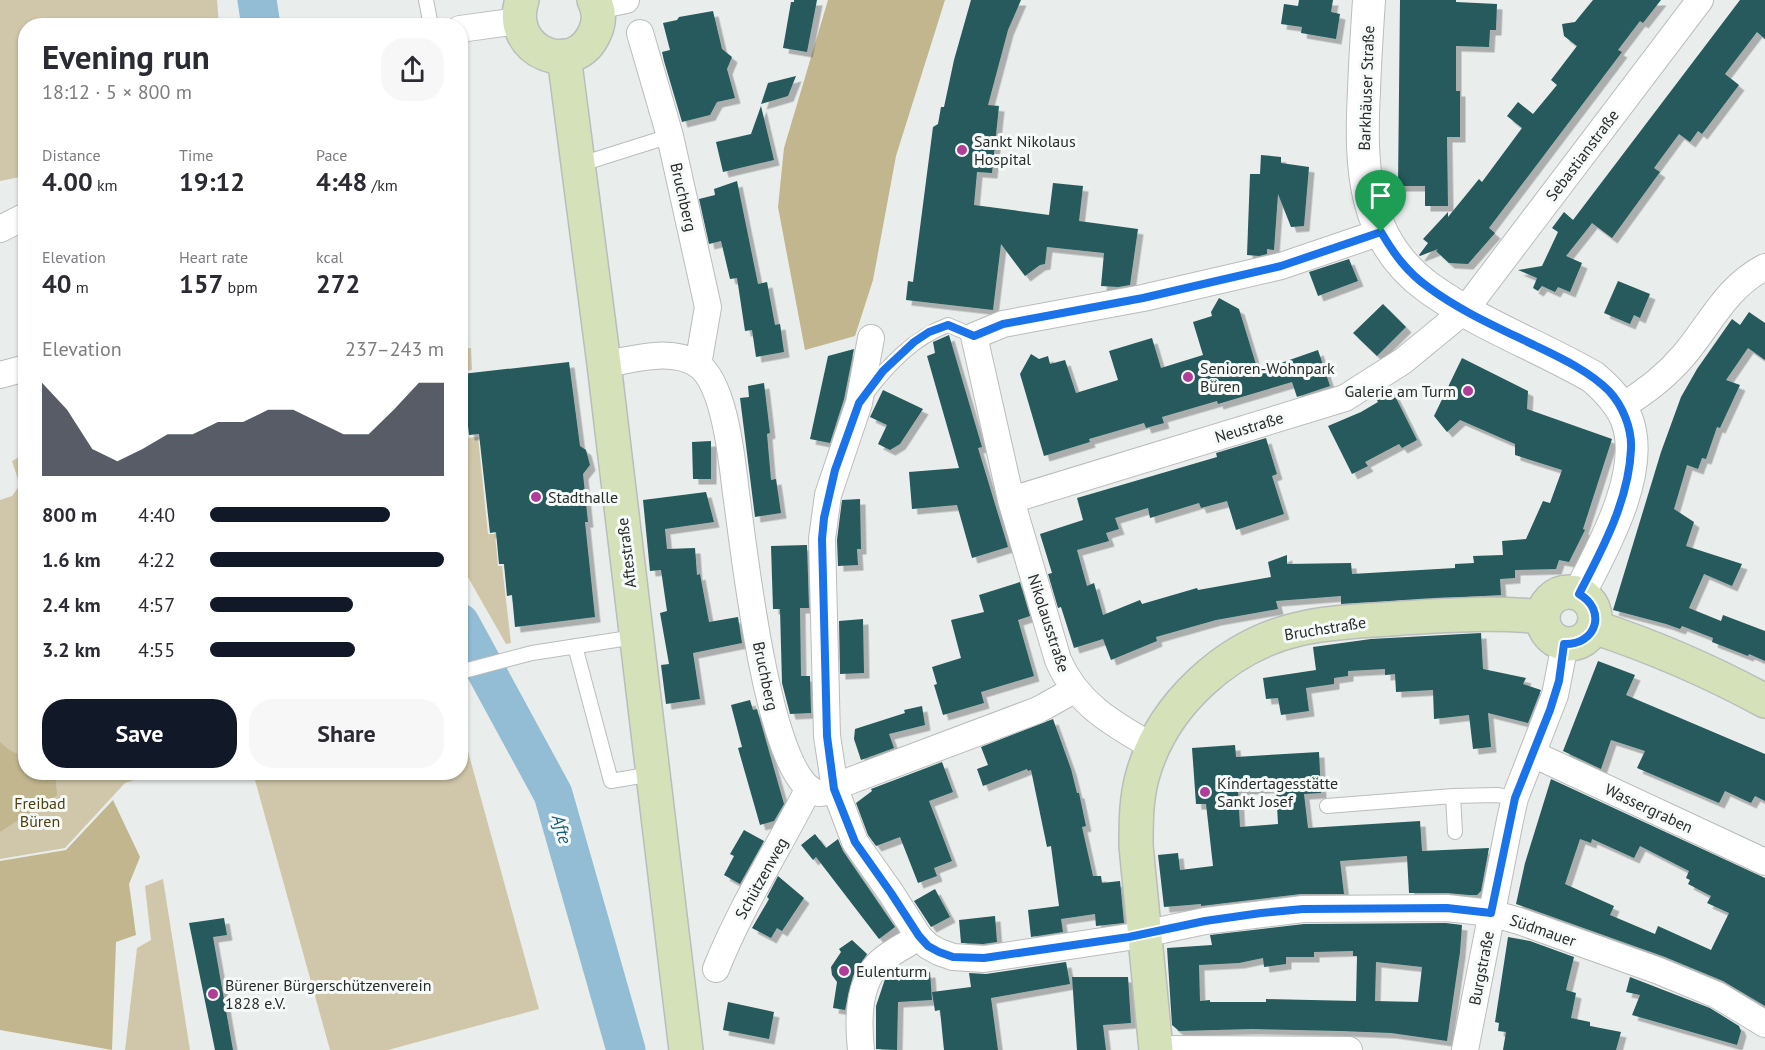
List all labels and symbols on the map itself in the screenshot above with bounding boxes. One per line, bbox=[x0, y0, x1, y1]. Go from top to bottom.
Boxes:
street label: Barkhäuser Straße bbox=[1354, 25, 1378, 151]
street label: Sebastianstraße bbox=[1541, 105, 1623, 205]
place label: Sankt Nikolaus Hospital bbox=[974, 131, 1076, 169]
marker: Sankt Nikolaus Hospital bbox=[955, 143, 969, 157]
street label: Bruchberg bbox=[666, 161, 702, 233]
pin bbox=[1355, 170, 1406, 232]
place label: Senioren-Wohnpark Büren bbox=[1200, 358, 1335, 396]
marker: Senioren-Wohnpark Büren bbox=[1181, 370, 1195, 384]
place label: Galerie am Turm bbox=[1344, 381, 1456, 401]
marker: Galerie am Turm bbox=[1461, 384, 1475, 398]
street label: Neustraße bbox=[1212, 407, 1286, 447]
place label: Stadthalle bbox=[548, 487, 618, 507]
marker: Stadthalle bbox=[529, 490, 543, 504]
street label: Aftestraße bbox=[612, 517, 640, 589]
street label: Nikolausstraße bbox=[1024, 571, 1074, 675]
street label: Bruchstraße bbox=[1283, 612, 1367, 644]
street label: Bruchberg bbox=[749, 640, 783, 712]
place label: Kindertagesstätte Sankt Josef bbox=[1217, 773, 1338, 811]
street label: Wassergraben bbox=[1602, 779, 1696, 837]
marker: Kindertagesstätte Sankt Josef bbox=[1198, 785, 1212, 799]
park label: Freibad Büren bbox=[14, 793, 66, 831]
water label: Afte bbox=[547, 811, 577, 847]
street label: Schützenweg bbox=[730, 834, 792, 922]
street label: Südmauer bbox=[1507, 909, 1579, 951]
street label: Burgstraße bbox=[1464, 929, 1498, 1007]
place label: Eulenturm bbox=[856, 961, 927, 981]
marker: Eulenturm bbox=[837, 964, 851, 978]
place label: Bürener Bürgerschützenverein 1828 e.V. bbox=[225, 975, 432, 1013]
marker: Bürener Bürgerschützenverein 1828 e.V. bbox=[206, 987, 220, 1001]

